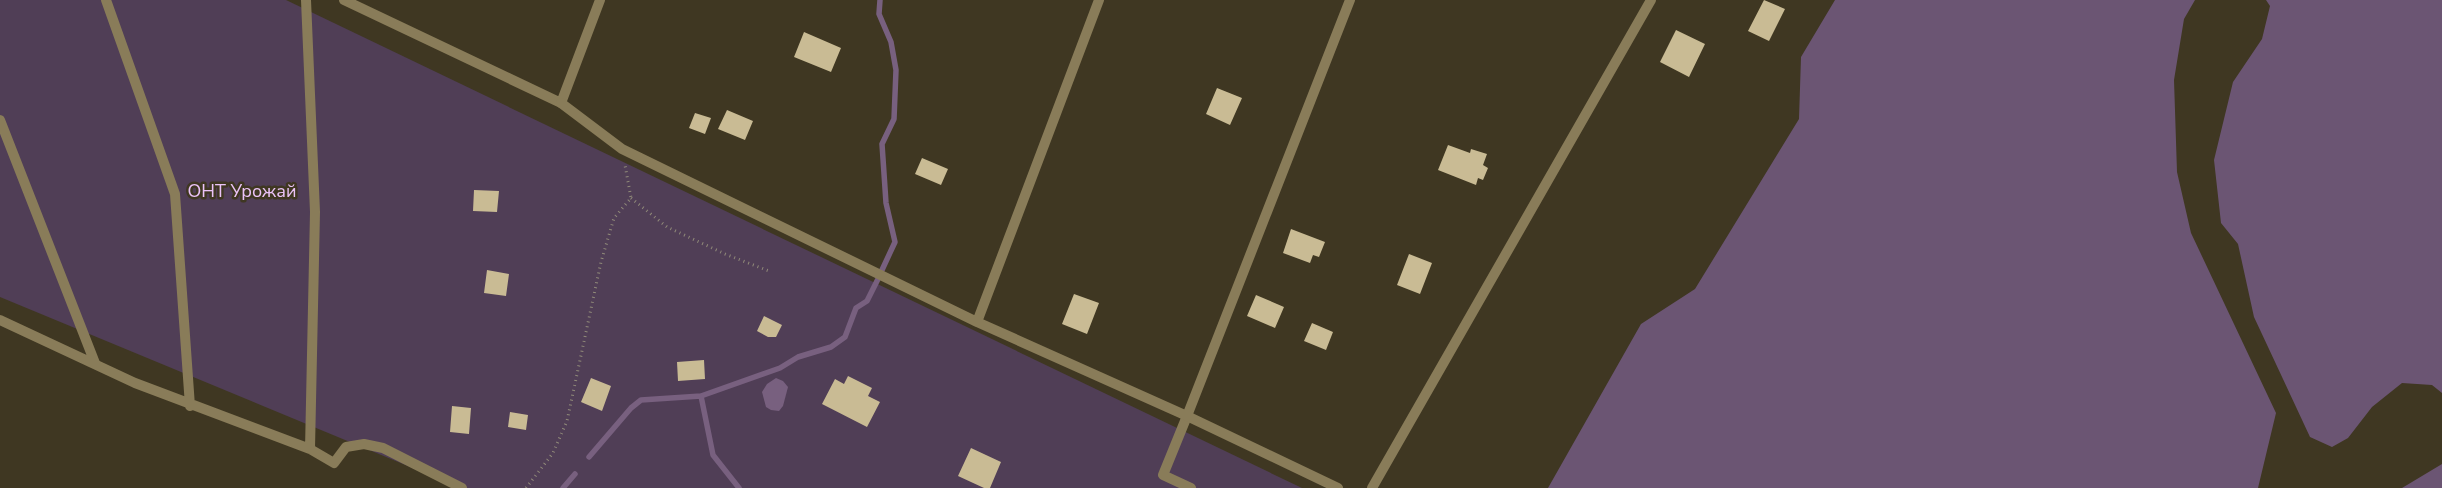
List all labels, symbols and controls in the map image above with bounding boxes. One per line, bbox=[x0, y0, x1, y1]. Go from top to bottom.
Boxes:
park label: ОНТ Урожай bbox=[188, 179, 296, 203]

